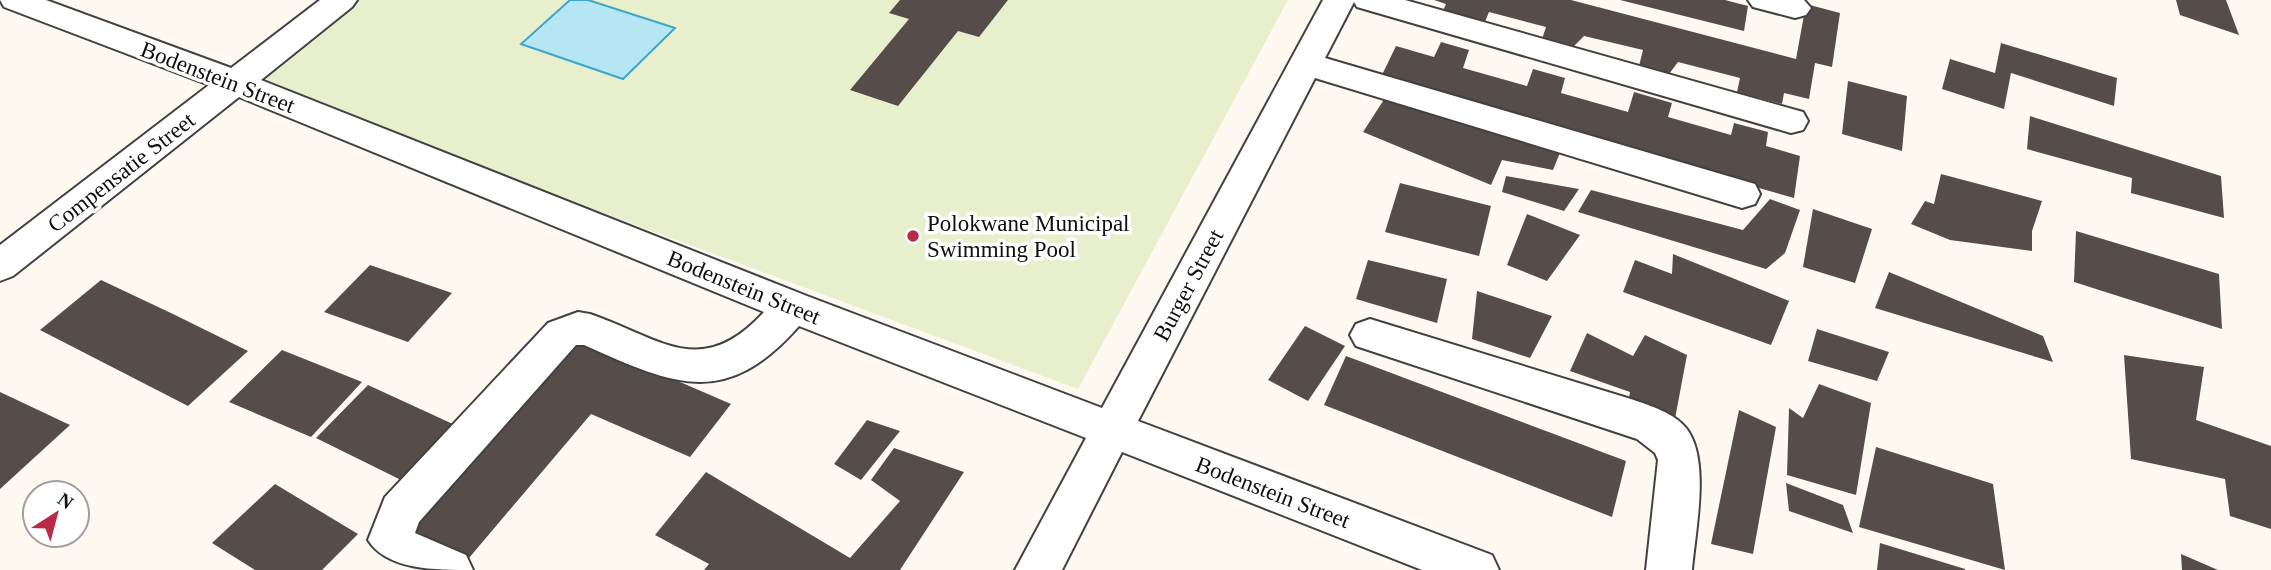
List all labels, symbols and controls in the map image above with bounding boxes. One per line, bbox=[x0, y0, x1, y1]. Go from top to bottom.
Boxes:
street label: Bodenstein Street bbox=[137, 37, 299, 119]
street label: Compensatie Street bbox=[43, 107, 200, 237]
place label: Polokwane Municipal Swimming Pool bbox=[927, 211, 1130, 262]
street label: Burger Street bbox=[1149, 225, 1229, 345]
marker: Polokwane Municipal Swimming Pool bbox=[905, 228, 921, 244]
street label: Bodenstein Street bbox=[664, 245, 825, 330]
street label: Bodenstein Street bbox=[1192, 452, 1354, 534]
north arrow bbox=[21, 479, 91, 549]
text: N bbox=[54, 488, 78, 513]

